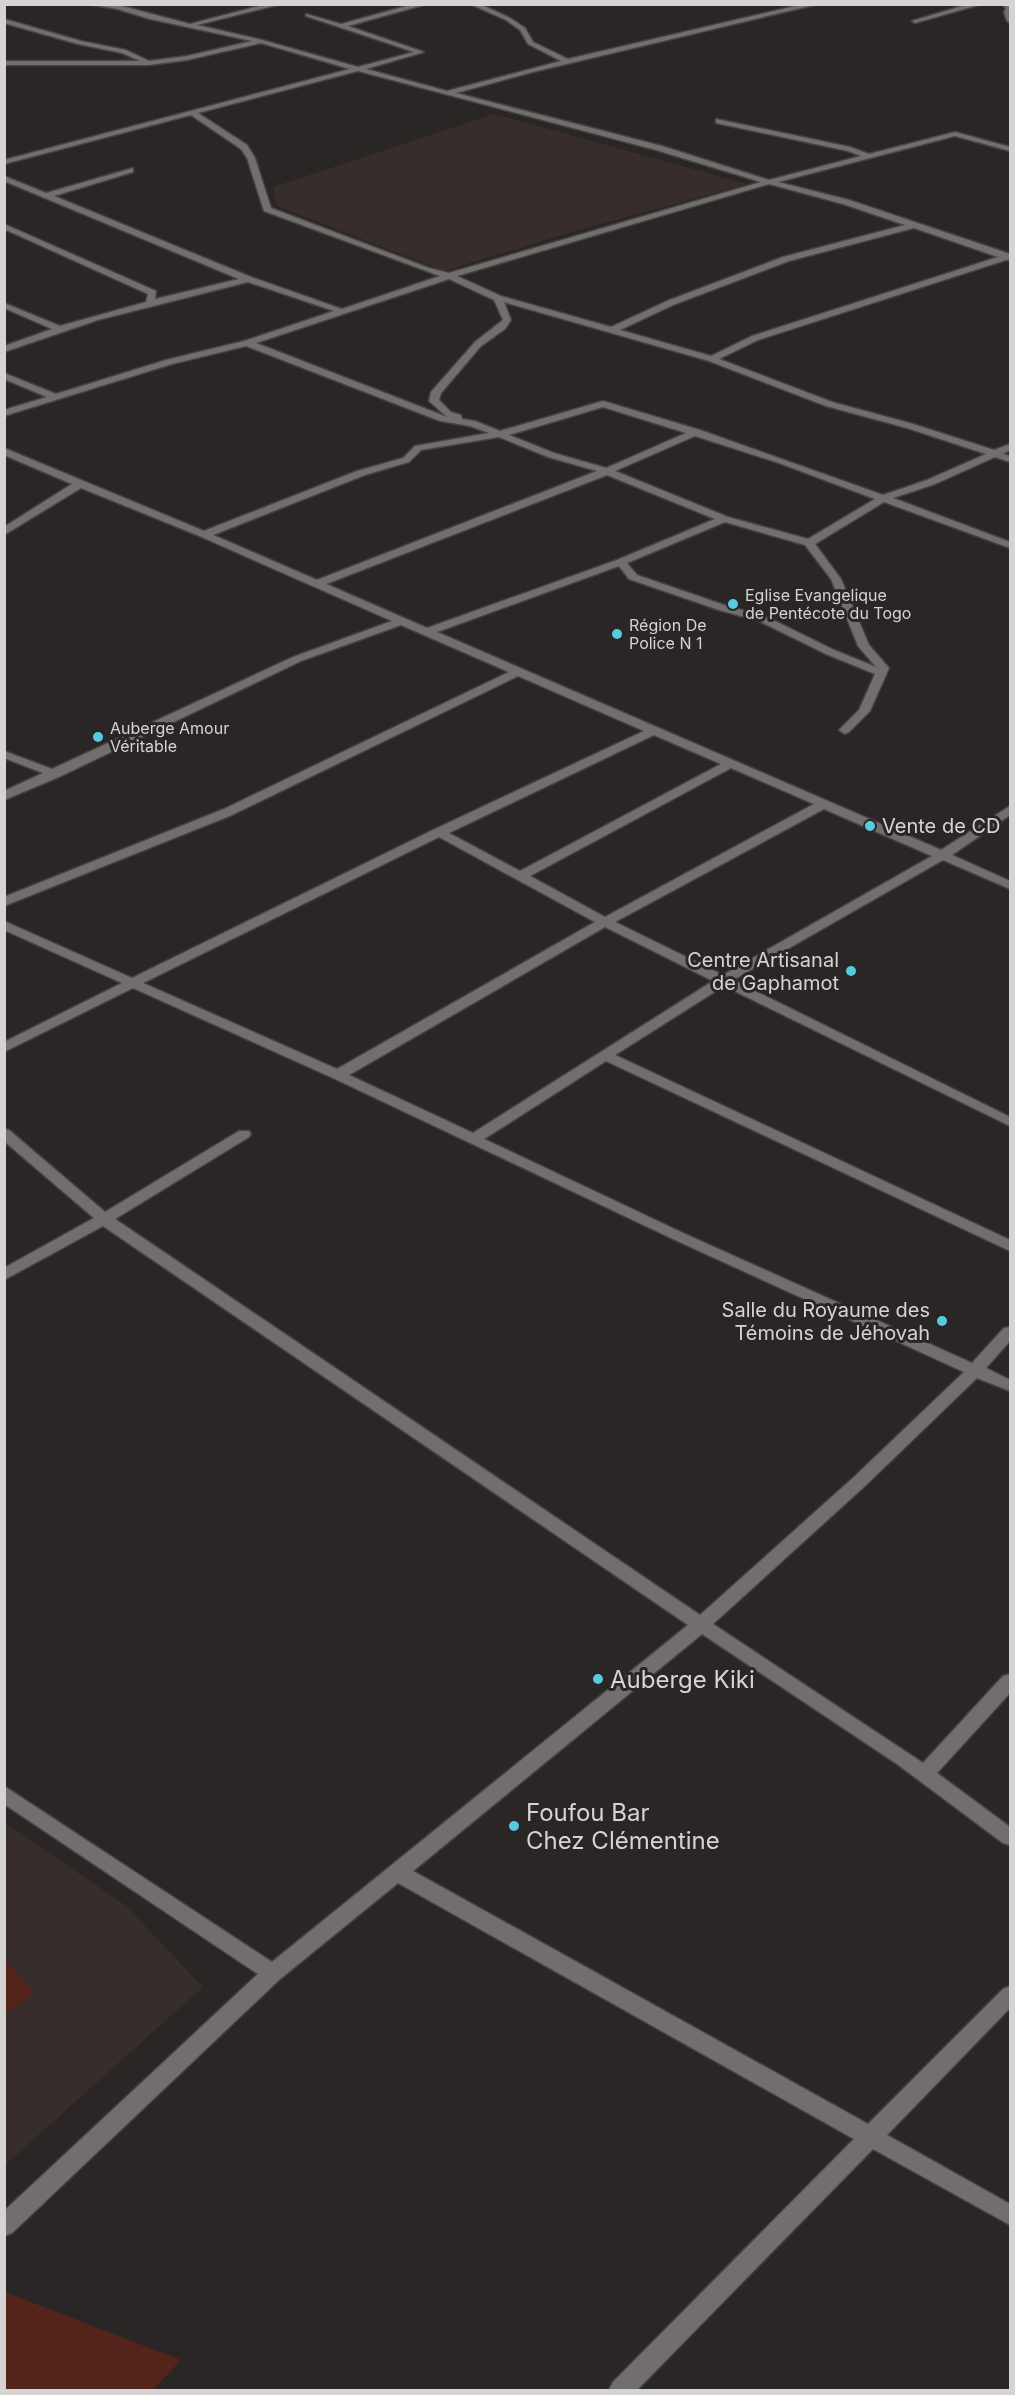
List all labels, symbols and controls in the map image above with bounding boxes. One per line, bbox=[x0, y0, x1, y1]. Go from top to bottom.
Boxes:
place label: Eglise Evangelique de Pentécote du Togo bbox=[745, 585, 911, 623]
marker: Eglise Evangelique de Pentécote du Togo bbox=[726, 597, 740, 611]
place label: Région De Police N 1 bbox=[629, 615, 707, 653]
marker: Région De Police N 1 bbox=[610, 627, 624, 641]
place label: Auberge Amour Véritable bbox=[110, 718, 229, 756]
marker: Auberge Amour Véritable bbox=[91, 730, 105, 744]
place label: Vente de CD bbox=[882, 814, 1000, 838]
marker: Vente de CD bbox=[863, 819, 877, 833]
place label: Centre Artisanal de Gaphamot bbox=[687, 948, 839, 995]
marker: Centre Artisanal de Gaphamot bbox=[844, 964, 858, 978]
place label: Salle du Royaume des Témoins de Jéhovah bbox=[722, 1298, 930, 1345]
marker: Salle du Royaume des Témoins de Jéhovah bbox=[935, 1314, 949, 1328]
place label: Auberge Kiki bbox=[610, 1665, 755, 1694]
marker: Auberge Kiki bbox=[591, 1672, 605, 1686]
place label: Foufou Bar Chez Clémentine bbox=[526, 1798, 720, 1855]
marker: Foufou Bar Chez Clémentine bbox=[507, 1819, 521, 1833]

